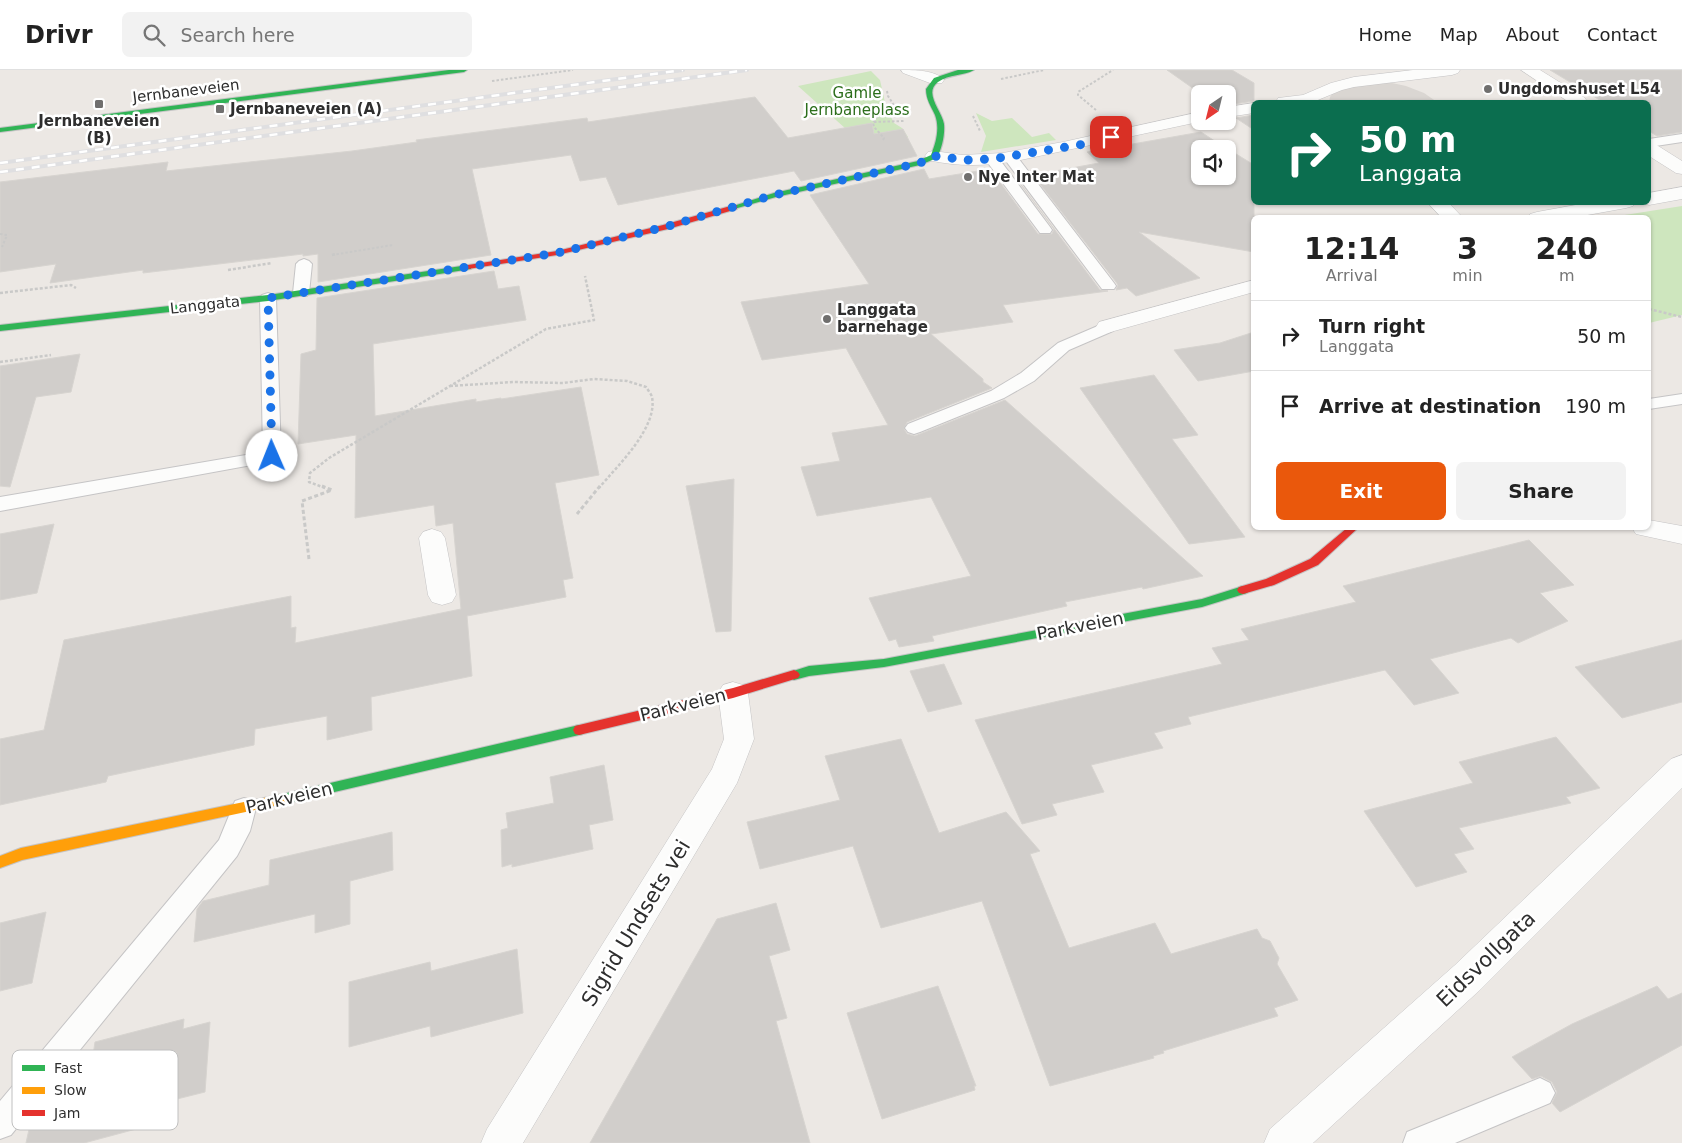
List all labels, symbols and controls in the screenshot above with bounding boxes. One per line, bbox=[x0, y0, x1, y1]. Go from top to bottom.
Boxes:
search box bbox=[122, 12, 472, 57]
text: Drivr bbox=[25, 21, 92, 49]
icon: search bbox=[140, 21, 168, 49]
text: Search here bbox=[180, 24, 295, 46]
text: Home bbox=[1359, 24, 1412, 45]
text: Map bbox=[1440, 24, 1478, 45]
text: About bbox=[1506, 24, 1559, 45]
text: Contact bbox=[1587, 24, 1657, 45]
street label: Jernbaneveien bbox=[131, 76, 240, 107]
place label: Ungdomshuset L54 bbox=[1498, 80, 1660, 98]
marker: Ungdomshuset L54 bbox=[1482, 83, 1494, 95]
park label: Gamle Jernbaneplass bbox=[803, 84, 910, 119]
north arrow bbox=[1191, 85, 1236, 130]
map controls bbox=[1191, 85, 1236, 185]
marker: Jernbaneveien (B) bbox=[93, 98, 105, 110]
place label: Jernbaneveien (A) bbox=[229, 100, 382, 118]
marker: Jernbaneveien (A) bbox=[214, 103, 226, 115]
place label: Jernbaneveien (B) bbox=[37, 112, 160, 147]
pin bbox=[1090, 116, 1132, 158]
icon: right bbox=[1276, 120, 1341, 185]
text: 50 m bbox=[1359, 120, 1456, 160]
icon: arrive bbox=[1097, 123, 1125, 151]
button: sound bbox=[1191, 140, 1236, 185]
text: Langgata bbox=[1359, 161, 1462, 186]
place label: Nye Inter Mat bbox=[978, 168, 1094, 186]
marker: Nye Inter Mat bbox=[962, 171, 974, 183]
text: 12:14 bbox=[1304, 231, 1399, 266]
text: 3 bbox=[1457, 231, 1478, 266]
text: 240 bbox=[1535, 231, 1598, 266]
text: Arrival bbox=[1326, 266, 1378, 285]
text: min bbox=[1452, 266, 1483, 285]
text: m bbox=[1559, 266, 1575, 285]
street label: Langgata bbox=[169, 292, 241, 318]
place label: Langgata barnehage bbox=[837, 301, 928, 336]
marker: Langgata barnehage bbox=[821, 313, 833, 325]
text: Turn right bbox=[1319, 315, 1425, 337]
icon: right bbox=[1276, 322, 1304, 350]
text: 50 m bbox=[1577, 325, 1626, 347]
text: Langgata bbox=[1319, 337, 1394, 356]
icon: arrive bbox=[1276, 392, 1304, 420]
text: Arrive at destination bbox=[1319, 395, 1541, 417]
text: 190 m bbox=[1565, 395, 1626, 417]
position arrow bbox=[245, 429, 297, 481]
button: Exit bbox=[1276, 462, 1446, 520]
button: Share bbox=[1456, 462, 1626, 520]
street label: Parkveien bbox=[1035, 607, 1125, 644]
street label: Parkveien bbox=[638, 684, 728, 725]
street label: Parkveien bbox=[244, 777, 334, 818]
street label: Sigrid Undsets vei bbox=[577, 835, 695, 1011]
street label: Eidsvollgata bbox=[1432, 906, 1540, 1012]
legend bbox=[12, 1050, 178, 1130]
text: Fast bbox=[54, 1060, 83, 1076]
text: Slow bbox=[54, 1082, 87, 1098]
text: Jam bbox=[53, 1105, 80, 1121]

